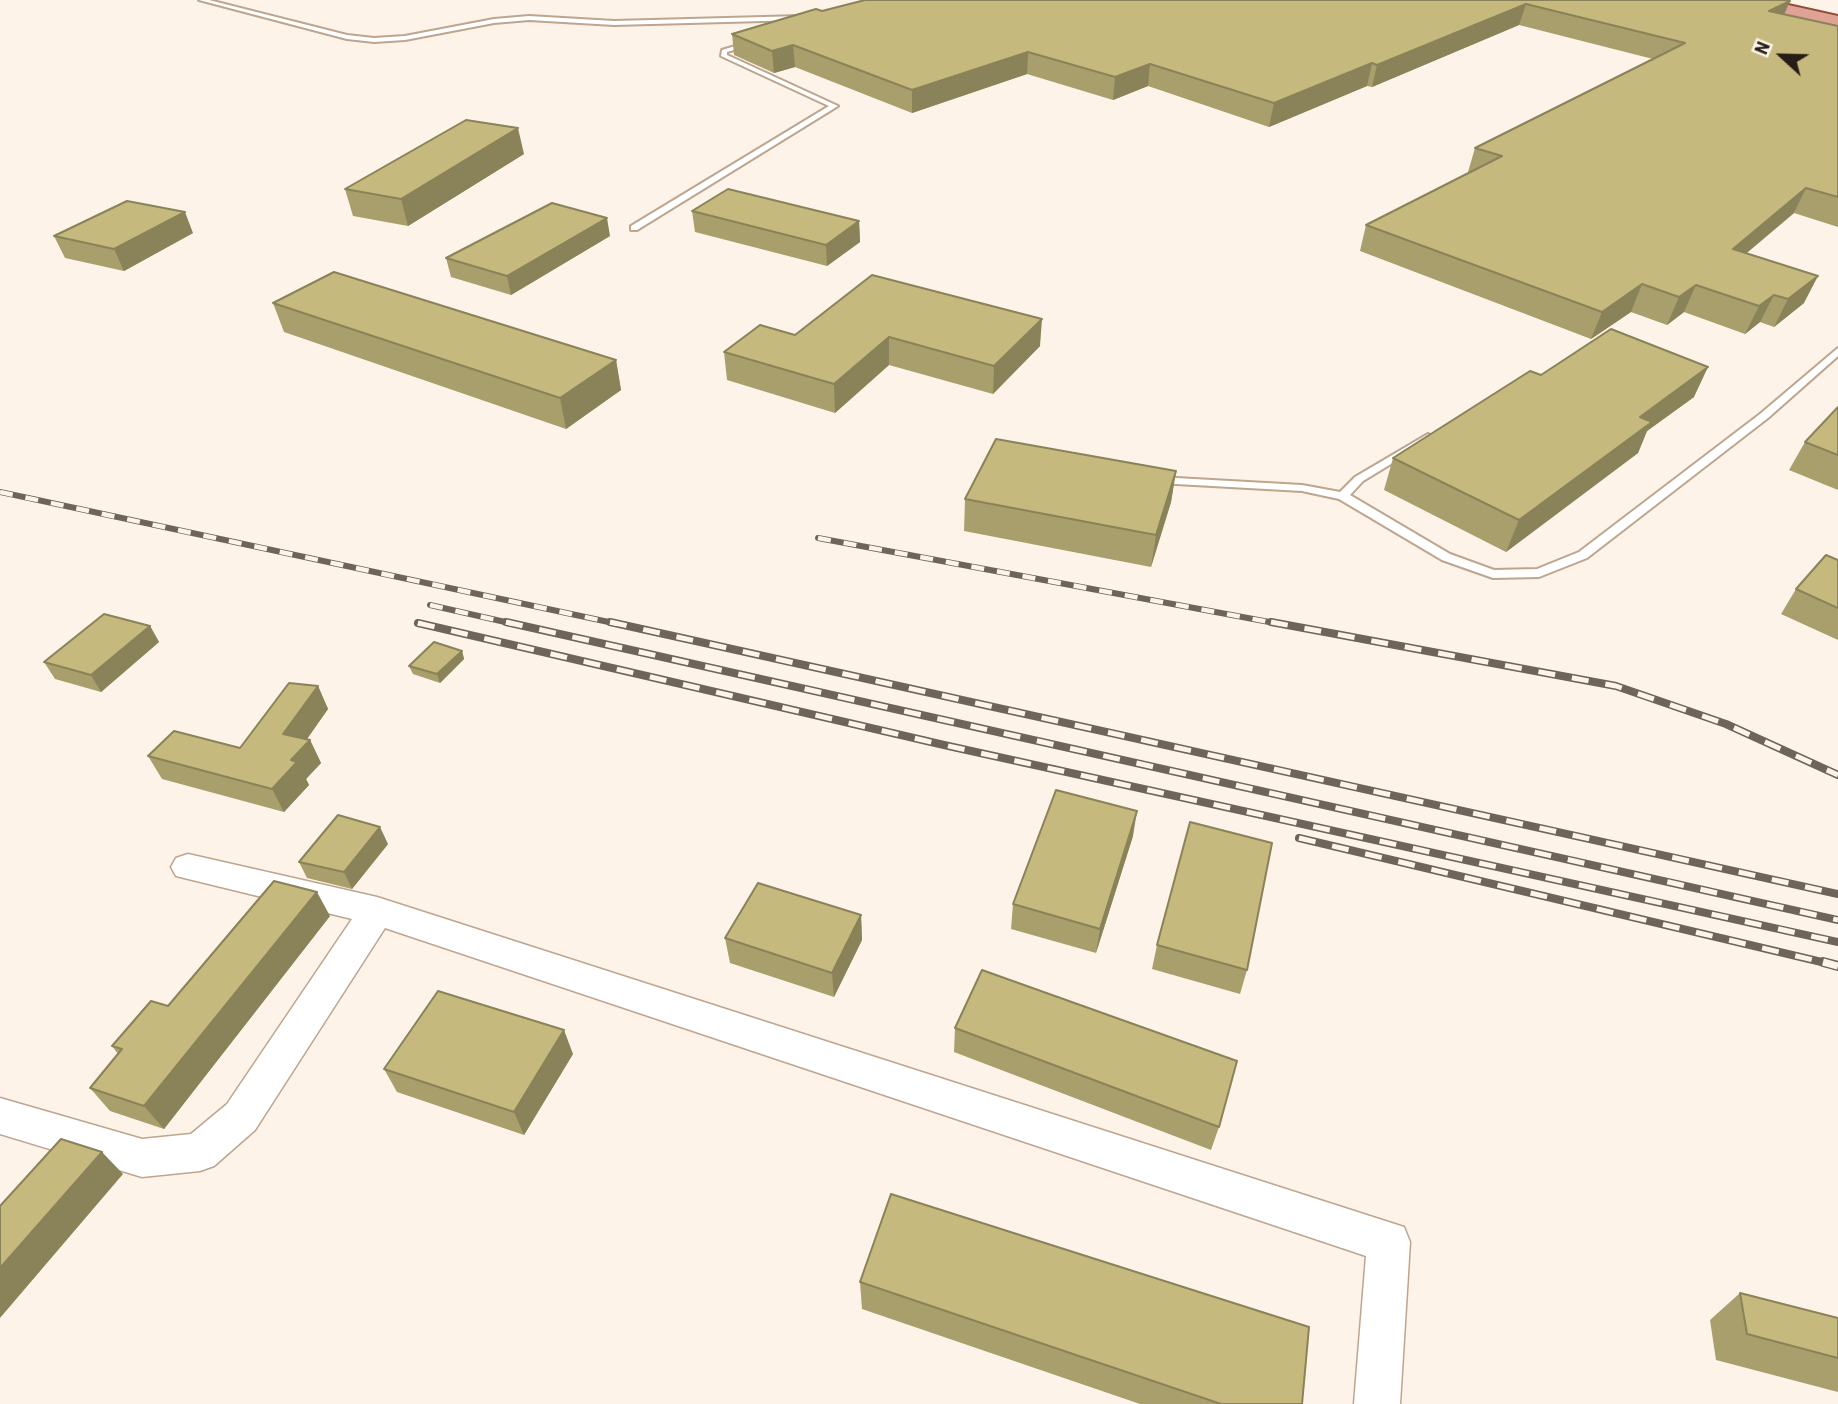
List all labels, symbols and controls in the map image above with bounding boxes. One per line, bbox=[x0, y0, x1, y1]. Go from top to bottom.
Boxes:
north arrow bbox=[1747, 21, 1817, 91]
text: N bbox=[1749, 38, 1775, 58]

